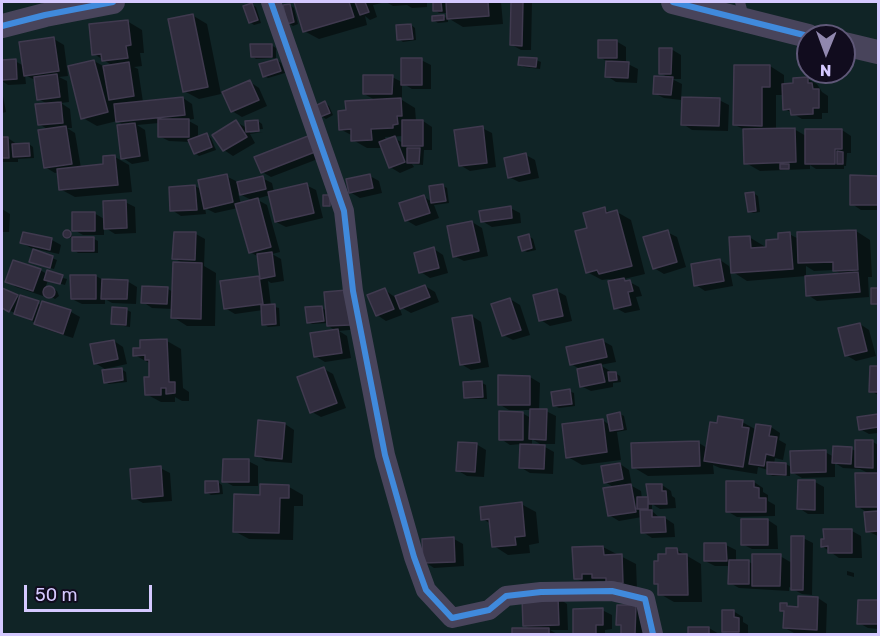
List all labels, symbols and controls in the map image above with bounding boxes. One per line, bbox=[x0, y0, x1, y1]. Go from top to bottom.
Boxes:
north arrow bbox=[796, 24, 856, 84]
text: N bbox=[820, 61, 832, 80]
scale bar bbox=[27, 573, 154, 611]
text: 50 m bbox=[35, 584, 78, 606]

